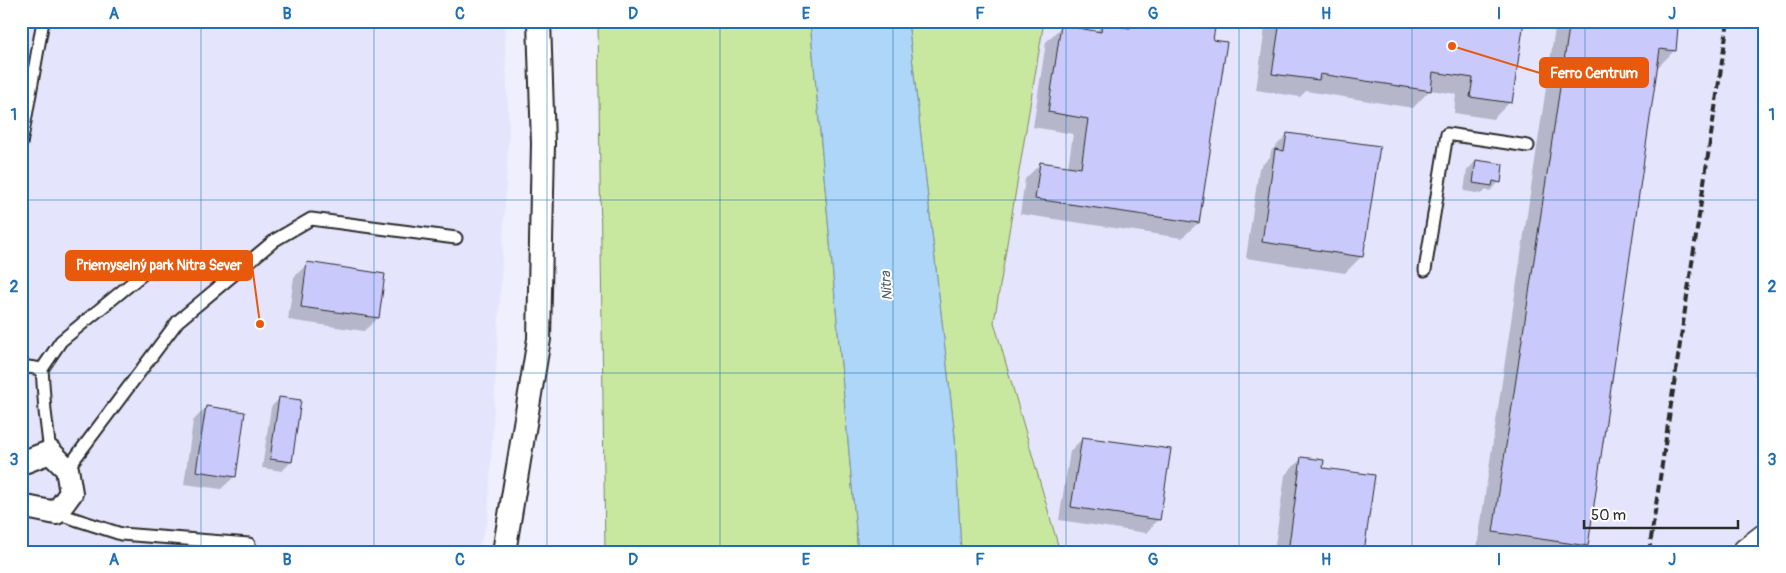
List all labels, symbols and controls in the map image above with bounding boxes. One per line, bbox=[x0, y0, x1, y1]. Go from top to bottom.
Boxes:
text: A bbox=[109, 4, 120, 24]
text: B bbox=[282, 4, 292, 24]
text: C bbox=[455, 4, 465, 24]
text: D bbox=[628, 4, 638, 24]
text: E bbox=[802, 4, 811, 24]
text: F bbox=[975, 4, 985, 24]
text: G bbox=[1148, 4, 1159, 24]
text: H bbox=[1321, 4, 1331, 24]
text: I bbox=[1497, 4, 1501, 24]
text: J bbox=[1668, 4, 1676, 24]
callout: Ferro Centrum bbox=[1540, 58, 1648, 87]
text: Ferro Centrum bbox=[1550, 65, 1639, 82]
text: 1 bbox=[11, 105, 17, 125]
text: 1 bbox=[1769, 105, 1775, 125]
callout: Priemyselný park Nitra Sever bbox=[66, 251, 252, 280]
text: Priemyselný park Nitra Sever bbox=[76, 257, 243, 274]
water label: Nitra bbox=[877, 269, 896, 301]
text: 2 bbox=[10, 277, 19, 297]
text: 2 bbox=[1768, 277, 1777, 297]
text: 3 bbox=[10, 450, 19, 470]
text: 3 bbox=[1768, 450, 1777, 470]
scale bar bbox=[1584, 498, 1737, 530]
text: 50 m bbox=[1591, 506, 1626, 525]
text: A bbox=[109, 550, 120, 570]
text: B bbox=[282, 550, 292, 570]
text: C bbox=[455, 550, 465, 570]
text: D bbox=[628, 550, 638, 570]
text: E bbox=[802, 550, 811, 570]
text: F bbox=[975, 550, 985, 570]
text: G bbox=[1148, 550, 1159, 570]
text: H bbox=[1321, 550, 1331, 570]
text: I bbox=[1497, 550, 1501, 570]
text: J bbox=[1668, 550, 1676, 570]

